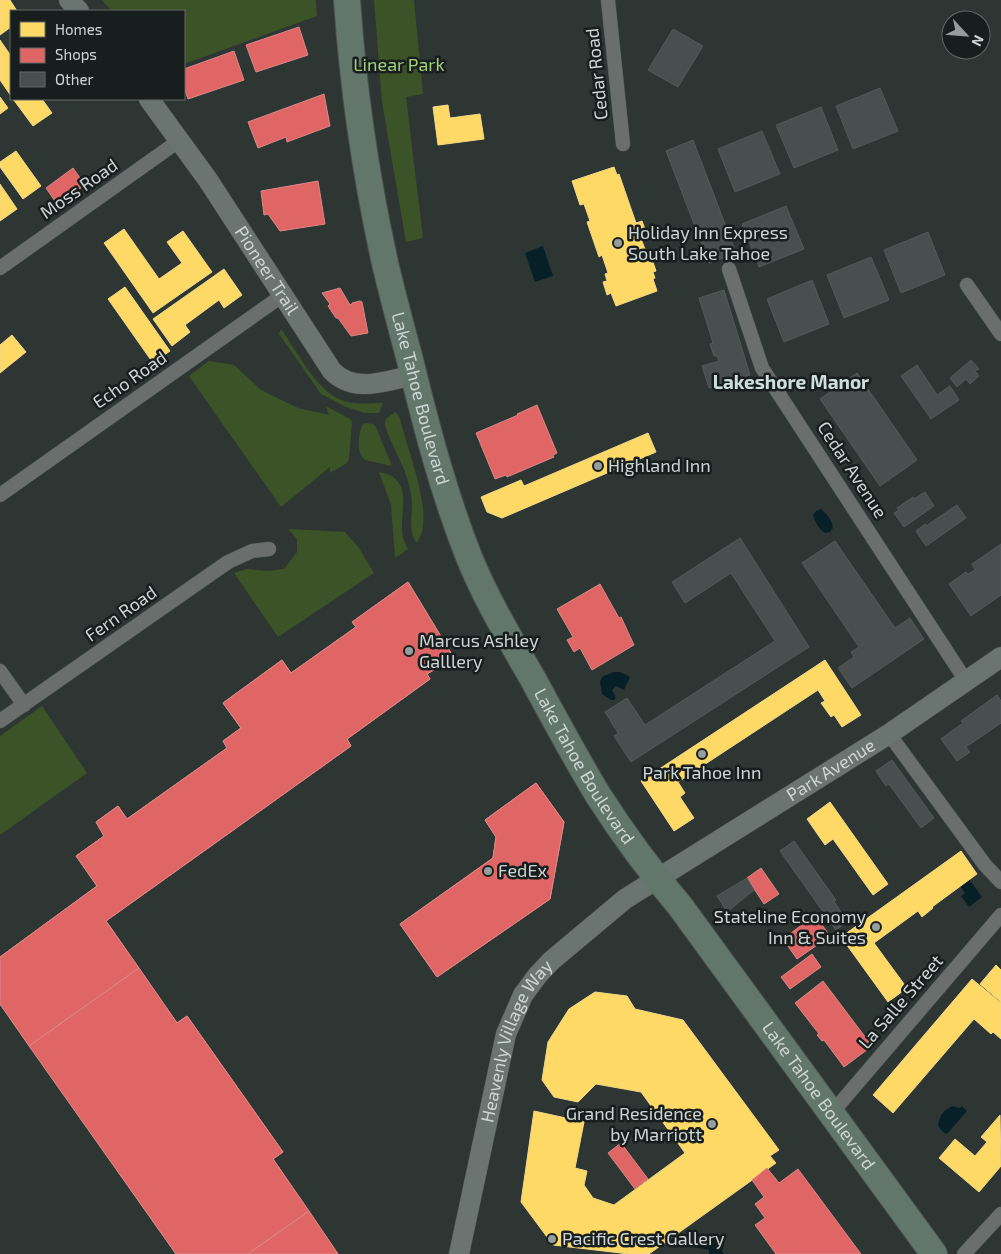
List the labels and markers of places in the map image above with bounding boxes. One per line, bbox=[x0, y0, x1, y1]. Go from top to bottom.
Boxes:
place label: Holiday Inn Express South Lake Tahoe bbox=[628, 221, 788, 264]
marker: Holiday Inn Express South Lake Tahoe bbox=[612, 237, 624, 249]
place label: Highland Inn bbox=[608, 454, 711, 476]
marker: Highland Inn bbox=[592, 460, 604, 472]
place label: Marcus Ashley Galllery bbox=[419, 629, 539, 672]
marker: Marcus Ashley Galllery bbox=[403, 645, 415, 657]
marker: Park Tahoe Inn bbox=[696, 748, 708, 760]
place label: Park Tahoe Inn bbox=[643, 761, 761, 783]
place label: FedEx bbox=[498, 859, 547, 881]
marker: FedEx bbox=[482, 865, 494, 877]
place label: Stateline Economy Inn & Suites bbox=[714, 905, 866, 948]
marker: Stateline Economy Inn & Suites bbox=[870, 921, 882, 933]
place label: Grand Residence by Marriott bbox=[566, 1102, 702, 1145]
marker: Grand Residence by Marriott bbox=[706, 1118, 718, 1130]
place label: Pacific Crest Gallery bbox=[562, 1227, 725, 1249]
marker: Pacific Crest Gallery bbox=[546, 1233, 558, 1245]

